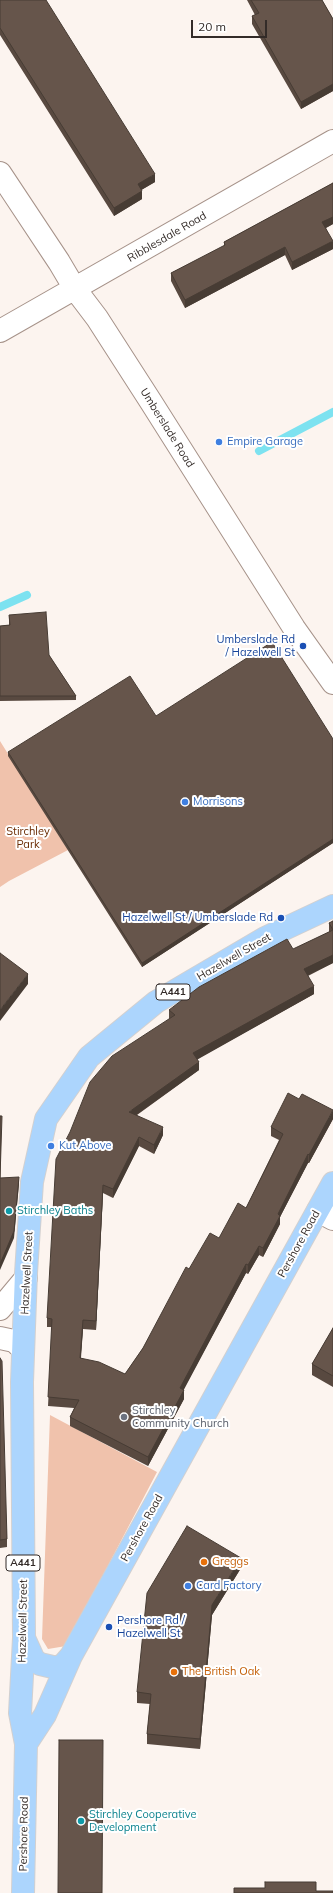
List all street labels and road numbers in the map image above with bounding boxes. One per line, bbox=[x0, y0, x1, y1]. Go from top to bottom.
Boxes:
street label: Ribblesdale Road bbox=[125, 209, 209, 265]
street label: Umberslade Road bbox=[137, 386, 197, 470]
street label: Hazelwell Street bbox=[195, 930, 273, 984]
road number: A441 bbox=[156, 984, 190, 1000]
street label: Pershore Road bbox=[275, 1208, 323, 1280]
street label: Hazelwell Street bbox=[18, 1231, 36, 1315]
street label: Pershore Road bbox=[118, 1492, 166, 1564]
road number: A441 bbox=[6, 1555, 40, 1571]
street label: Hazelwell Street bbox=[16, 1579, 30, 1663]
street label: Pershore Road bbox=[17, 1797, 31, 1871]

